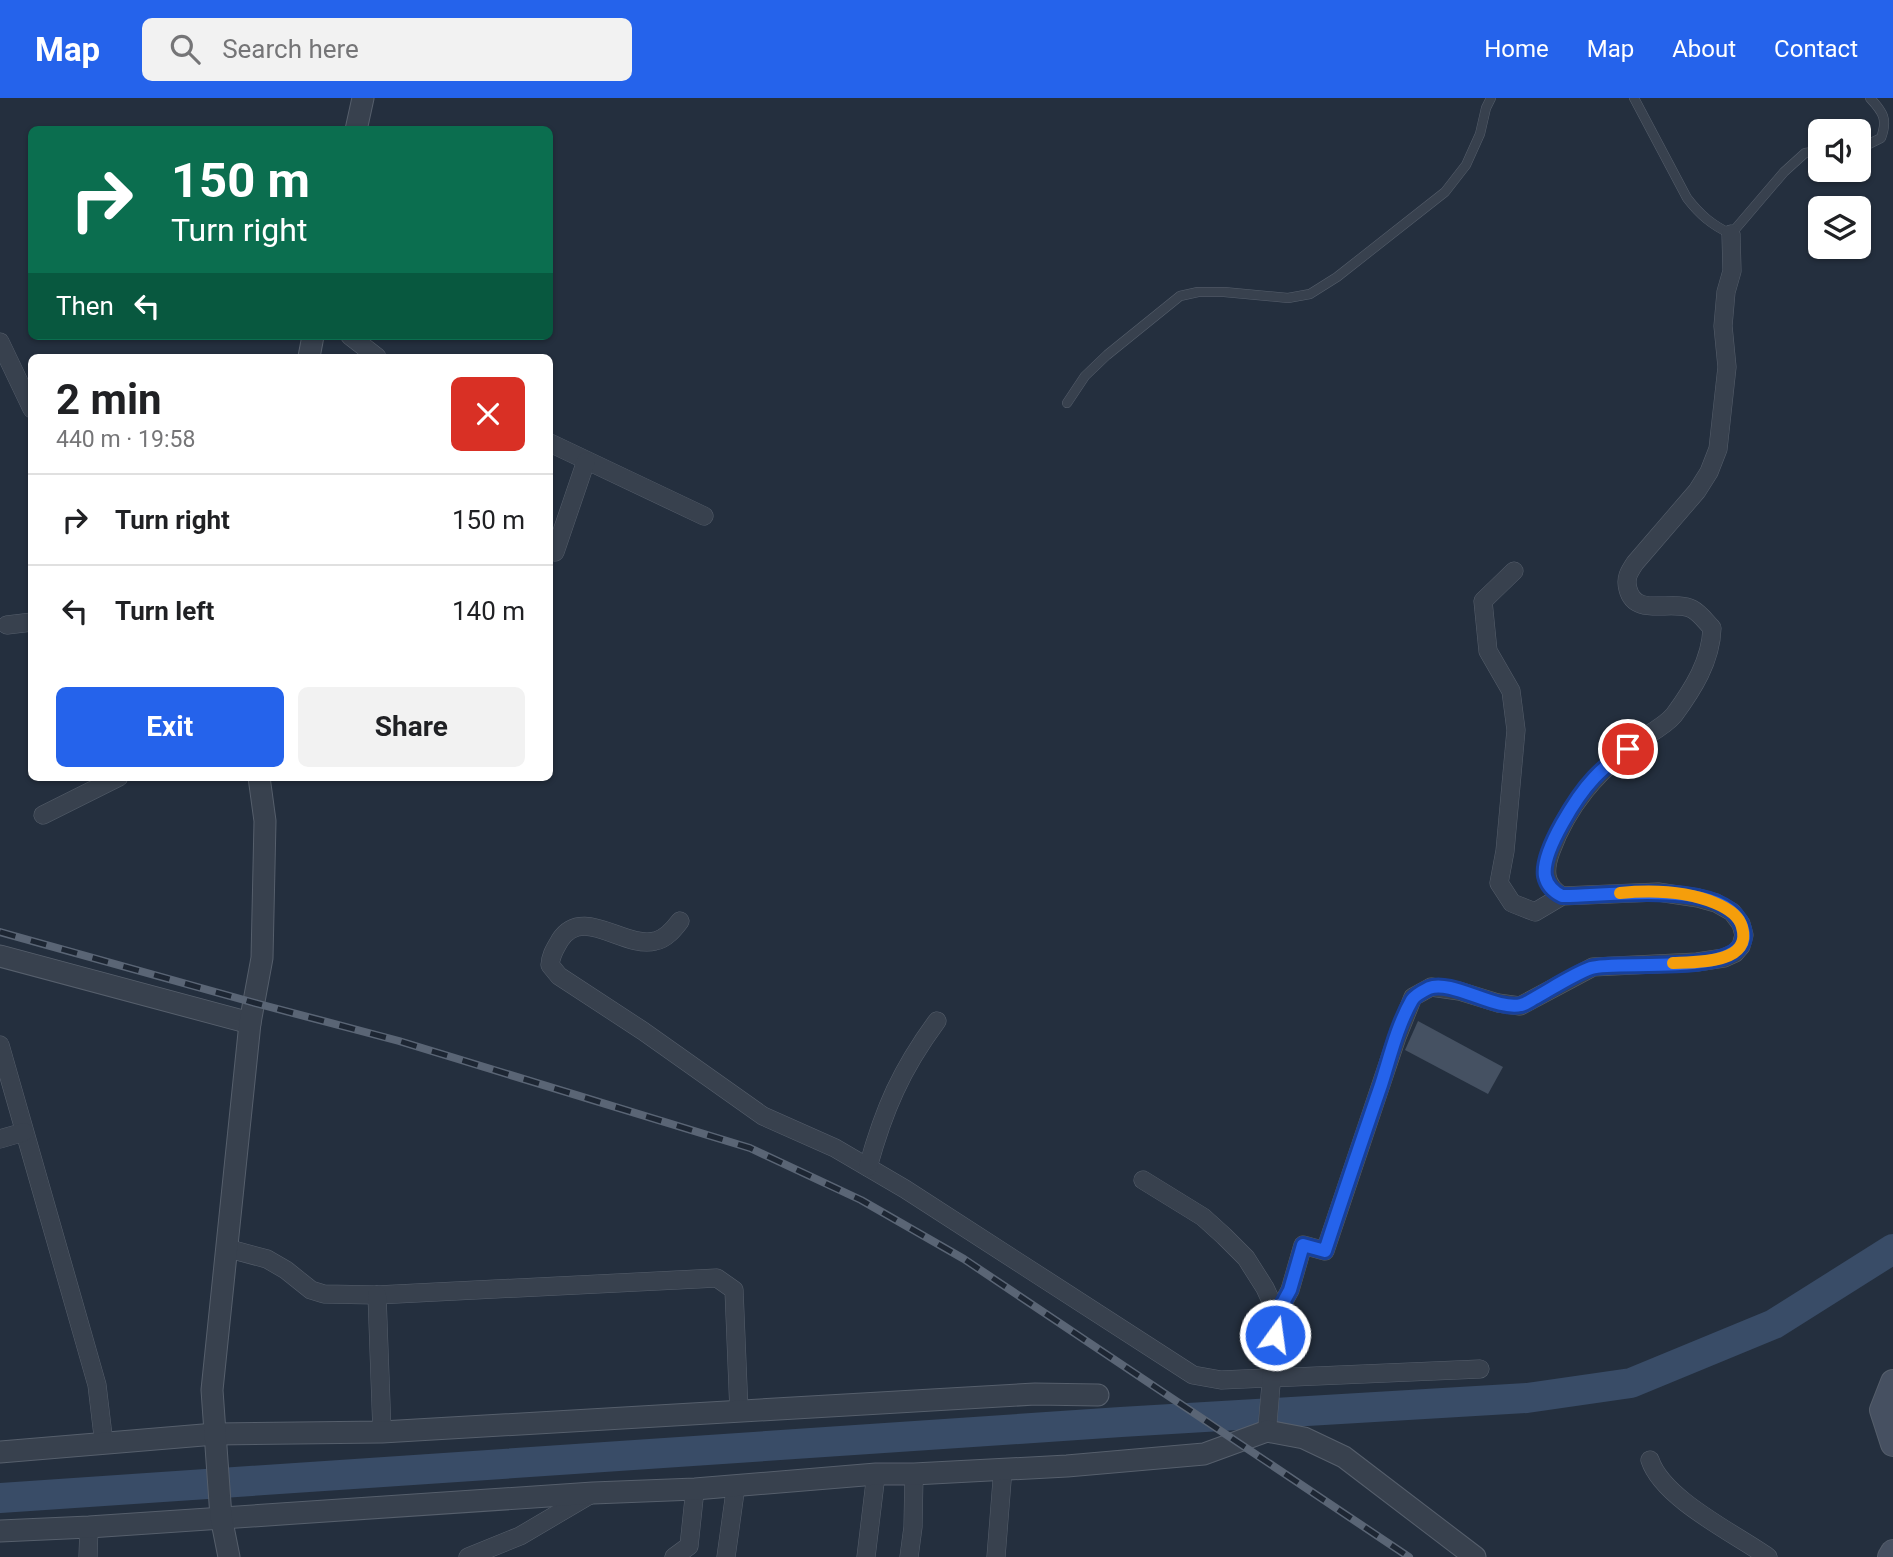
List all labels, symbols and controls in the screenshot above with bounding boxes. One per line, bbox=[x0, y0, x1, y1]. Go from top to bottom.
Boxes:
search box bbox=[142, 18, 632, 81]
text: Map bbox=[35, 30, 100, 69]
icon: search bbox=[166, 30, 204, 68]
text: Search here bbox=[222, 34, 359, 64]
text: Home bbox=[1484, 35, 1549, 63]
text: Map bbox=[1587, 35, 1634, 63]
text: About bbox=[1672, 35, 1736, 63]
text: Contact bbox=[1774, 35, 1858, 63]
map controls bbox=[1808, 119, 1871, 259]
button: sound bbox=[1808, 119, 1871, 182]
text: 150 m bbox=[171, 152, 310, 209]
icon: right bbox=[56, 154, 147, 245]
button: layers bbox=[1808, 196, 1871, 259]
text: Turn right bbox=[171, 211, 307, 249]
icon: left bbox=[128, 287, 166, 325]
text: Then bbox=[56, 291, 114, 321]
text: 2 min bbox=[56, 375, 162, 424]
button: close bbox=[451, 377, 525, 451]
text: 440 m · 19:58 bbox=[56, 426, 195, 453]
icon: right bbox=[56, 501, 94, 539]
text: Turn right bbox=[115, 505, 230, 535]
text: 150 m bbox=[452, 505, 525, 535]
icon: left bbox=[56, 592, 94, 630]
text: Turn left bbox=[115, 596, 214, 626]
text: 140 m bbox=[452, 596, 525, 626]
button: Exit bbox=[56, 687, 284, 767]
button: Share bbox=[298, 687, 525, 767]
pin bbox=[1598, 719, 1658, 779]
icon: arrive bbox=[1609, 730, 1647, 768]
position arrow bbox=[1238, 1298, 1312, 1372]

